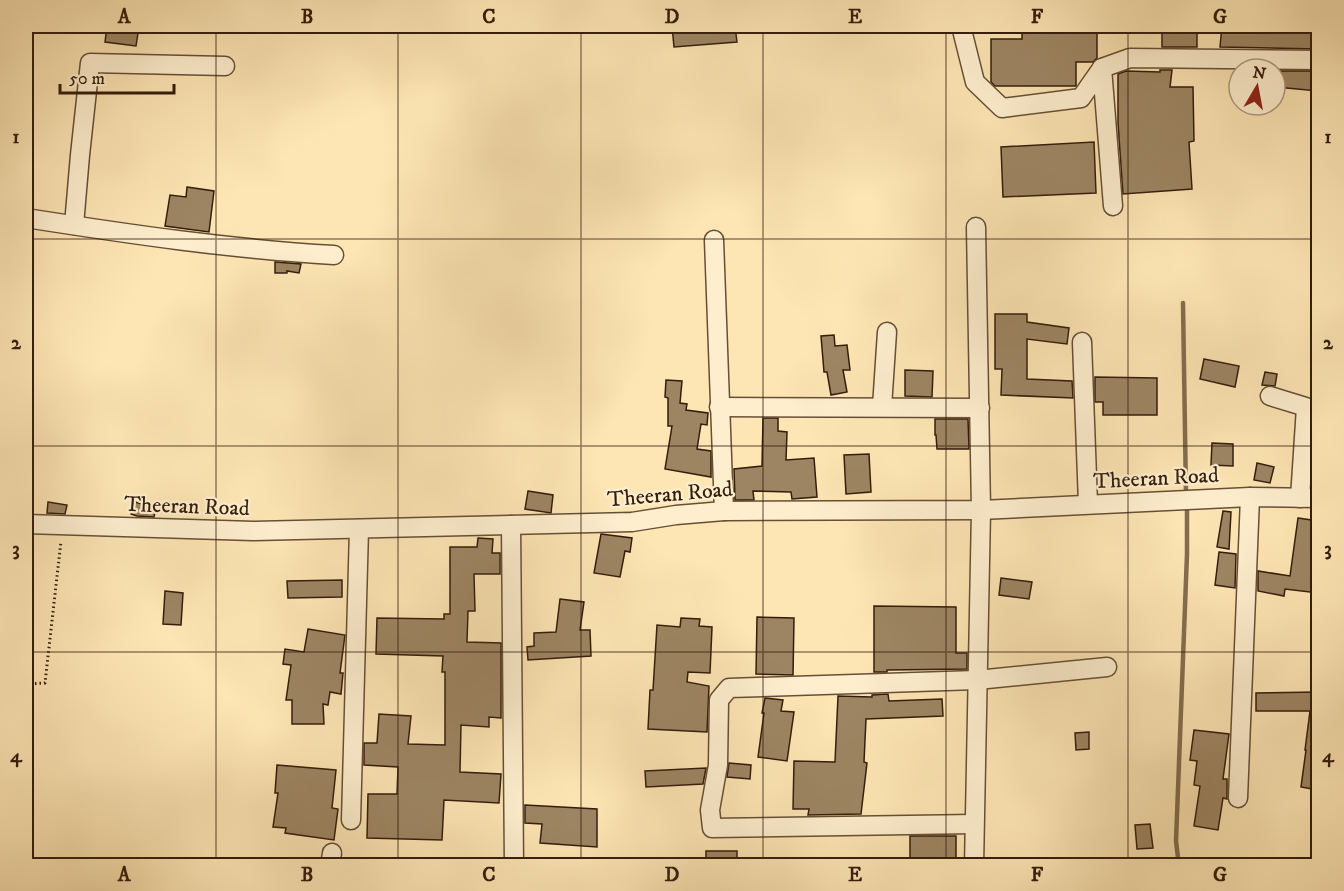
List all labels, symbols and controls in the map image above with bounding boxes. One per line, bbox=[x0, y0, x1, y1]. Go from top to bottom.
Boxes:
text: A bbox=[117, 5, 132, 30]
text: B bbox=[301, 5, 313, 30]
text: C bbox=[482, 5, 496, 30]
text: D bbox=[665, 5, 680, 30]
text: E bbox=[848, 5, 862, 30]
text: F bbox=[1031, 5, 1044, 30]
text: G bbox=[1213, 5, 1227, 30]
scale bar bbox=[60, 57, 174, 95]
north arrow bbox=[1227, 57, 1287, 117]
text: N bbox=[1251, 62, 1268, 84]
text: 50 m bbox=[69, 68, 105, 90]
text: 1 bbox=[12, 125, 20, 150]
text: 1 bbox=[1324, 125, 1332, 150]
text: 2 bbox=[11, 331, 22, 356]
text: 2 bbox=[1323, 331, 1334, 356]
street label: Theeran Road bbox=[1093, 462, 1220, 495]
street label: Theeran Road bbox=[606, 476, 734, 513]
street label: Theeran Road bbox=[124, 491, 250, 522]
text: 3 bbox=[12, 537, 20, 562]
text: 3 bbox=[1324, 537, 1332, 562]
text: 4 bbox=[10, 744, 23, 769]
text: 4 bbox=[1322, 744, 1335, 769]
text: A bbox=[117, 863, 132, 888]
text: B bbox=[301, 863, 313, 888]
text: C bbox=[482, 863, 496, 888]
text: D bbox=[665, 863, 680, 888]
text: E bbox=[848, 863, 862, 888]
text: F bbox=[1031, 863, 1044, 888]
text: G bbox=[1213, 863, 1227, 888]

